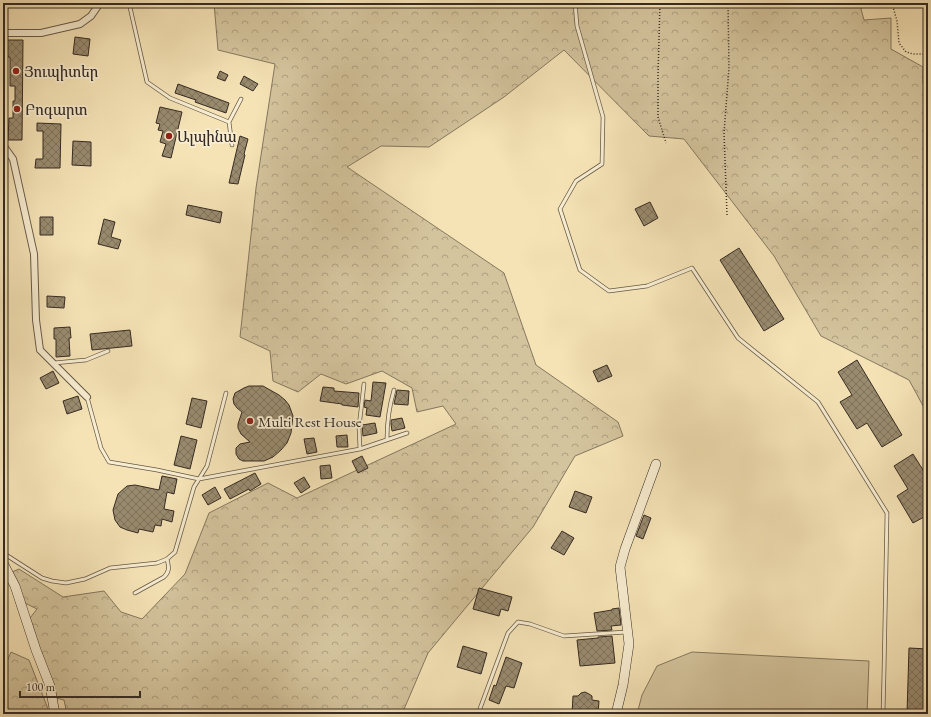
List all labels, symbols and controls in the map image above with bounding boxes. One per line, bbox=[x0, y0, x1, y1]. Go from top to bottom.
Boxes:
place label: Յուպիտեր bbox=[24, 62, 99, 81]
marker: Յուպիտեր bbox=[11, 66, 21, 76]
place label: Բոգարտ bbox=[25, 100, 88, 119]
marker: Բոգարտ bbox=[12, 104, 22, 114]
place label: Ալպինա bbox=[177, 127, 237, 146]
marker: Ալպինա bbox=[164, 131, 174, 141]
place label: Multi Rest House bbox=[258, 412, 362, 431]
marker: Multi Rest House bbox=[245, 416, 255, 426]
scale bar bbox=[20, 673, 140, 699]
text: 100 m bbox=[26, 679, 56, 695]

